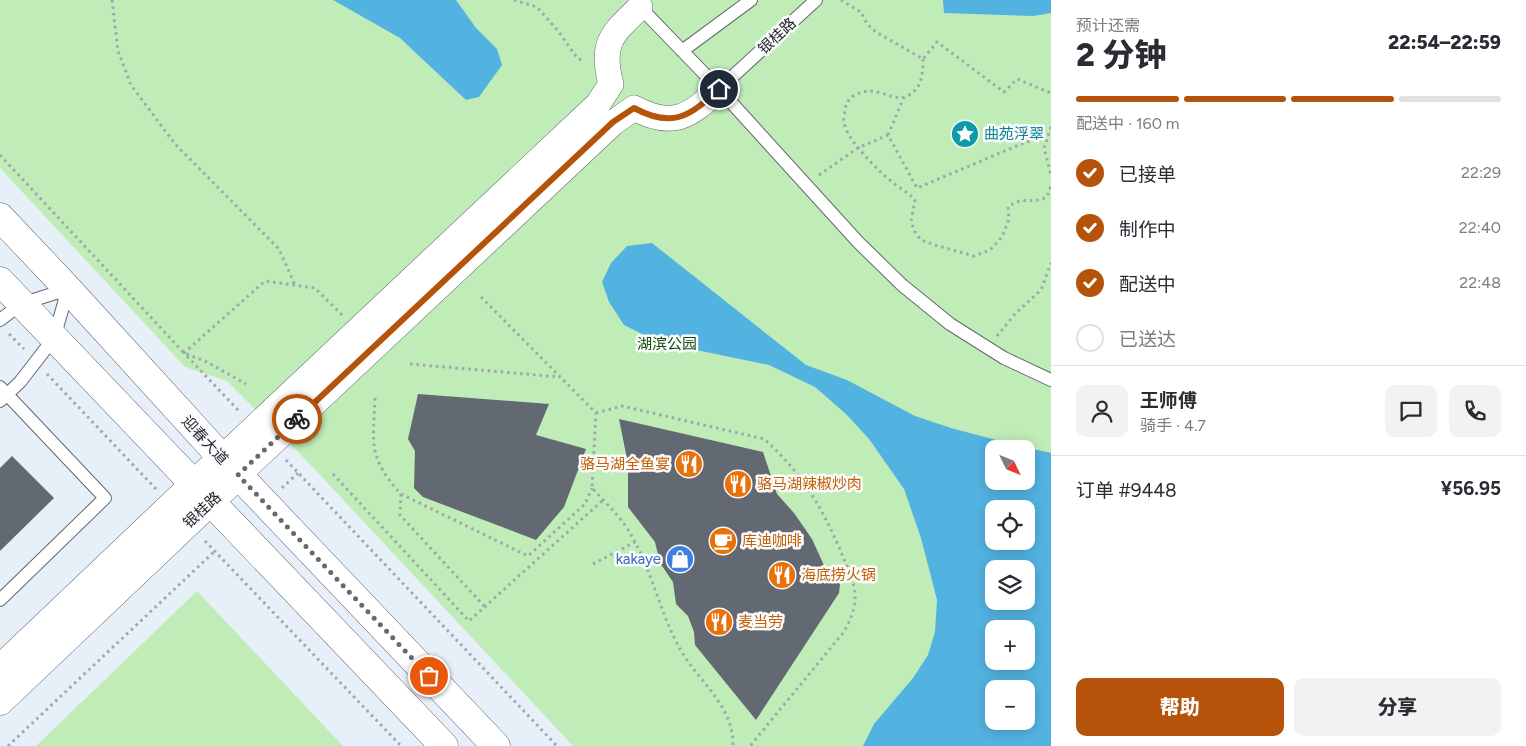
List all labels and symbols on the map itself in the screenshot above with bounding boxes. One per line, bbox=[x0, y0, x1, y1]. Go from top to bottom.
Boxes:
street label: 银桂路 bbox=[754, 14, 800, 58]
pin bbox=[698, 68, 740, 110]
place icon: 曲苑浮翠 bbox=[950, 119, 980, 149]
place label: 曲苑浮翠 bbox=[984, 125, 1044, 143]
park label: 湖滨公园 bbox=[637, 335, 697, 353]
courier bbox=[272, 394, 322, 444]
street label: 迎春大道 bbox=[178, 412, 232, 468]
north arrow bbox=[985, 440, 1035, 490]
restaurant icon: 骆马湖全鱼宴 bbox=[674, 449, 704, 479]
place label: 骆马湖全鱼宴 bbox=[580, 455, 670, 473]
restaurant icon: 骆马湖辣椒炒肉 bbox=[723, 469, 753, 499]
place label: 骆马湖辣椒炒肉 bbox=[757, 475, 862, 493]
street label: 银桂路 bbox=[179, 488, 225, 532]
cafe icon: 库迪咖啡 bbox=[708, 526, 738, 556]
place label: 库迪咖啡 bbox=[742, 532, 802, 550]
shop icon: kakaye bbox=[665, 544, 695, 574]
place label: kakaye bbox=[616, 550, 661, 568]
restaurant icon: 海底捞火锅 bbox=[767, 560, 797, 590]
place label: 海底捞火锅 bbox=[801, 566, 876, 584]
restaurant icon: 麦当劳 bbox=[704, 607, 734, 637]
place label: 麦当劳 bbox=[738, 613, 783, 631]
pin bbox=[408, 655, 450, 697]

